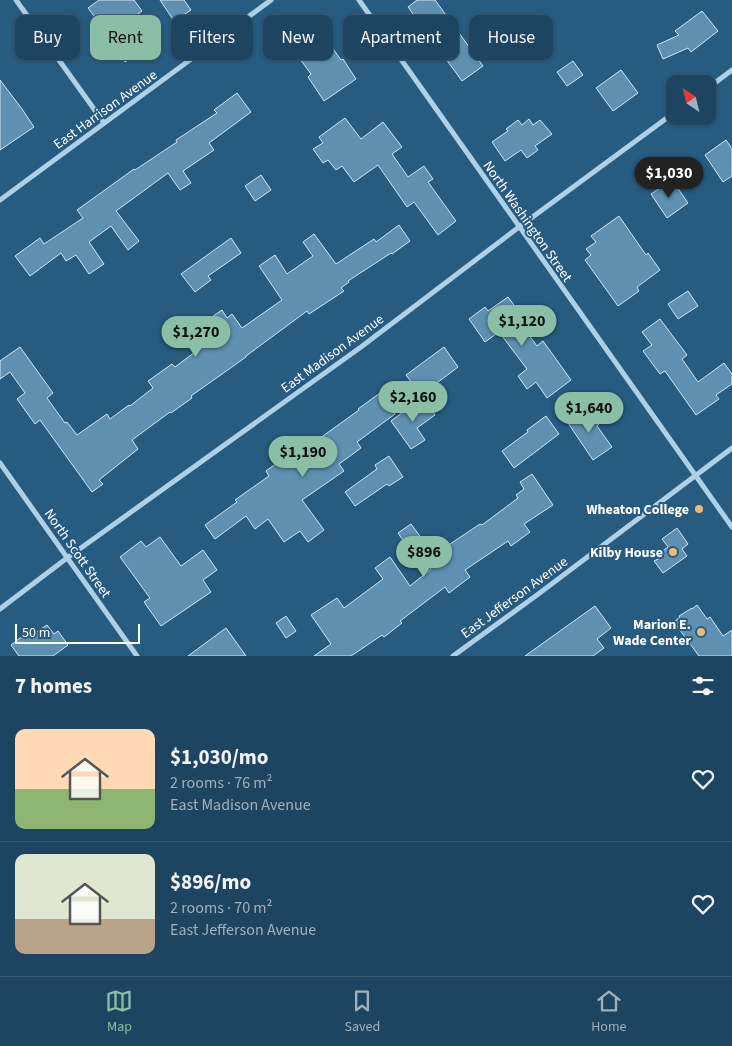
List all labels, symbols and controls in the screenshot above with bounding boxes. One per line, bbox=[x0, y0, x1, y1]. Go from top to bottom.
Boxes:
chip: Buy bbox=[15, 15, 80, 60]
chip: Rent bbox=[90, 15, 161, 60]
chip: Filters bbox=[171, 15, 253, 60]
chip: New bbox=[263, 15, 333, 60]
chip: Apartment bbox=[343, 15, 459, 60]
chip: House bbox=[469, 15, 553, 60]
street label: East Harrison Avenue bbox=[50, 65, 162, 154]
north arrow bbox=[666, 75, 716, 125]
map controls bbox=[666, 75, 716, 125]
pin: $1,030 bbox=[628, 156, 710, 199]
street label: North Washington Street bbox=[478, 157, 577, 286]
text: $1,030 bbox=[645, 162, 693, 184]
pin: $1,120 bbox=[481, 304, 563, 347]
street label: East Madison Avenue bbox=[277, 310, 388, 398]
text: $1,120 bbox=[498, 310, 546, 332]
pin: $1,270 bbox=[155, 316, 237, 358]
text: $1,270 bbox=[172, 321, 220, 343]
pin: $2,160 bbox=[372, 380, 454, 423]
text: $2,160 bbox=[389, 386, 437, 408]
pin: $1,640 bbox=[548, 392, 630, 434]
text: $1,640 bbox=[565, 397, 613, 419]
pin: $1,190 bbox=[262, 436, 344, 478]
text: $1,190 bbox=[279, 441, 327, 463]
place label: Wheaton College bbox=[586, 500, 689, 520]
marker: Wheaton College bbox=[693, 503, 705, 515]
street label: North Scott Street bbox=[39, 505, 116, 602]
pin: $896 bbox=[394, 536, 454, 578]
text: $896 bbox=[407, 541, 441, 563]
place label: Kilby House bbox=[590, 543, 663, 563]
marker: Kilby House bbox=[667, 546, 679, 558]
street label: East Jefferson Avenue bbox=[457, 552, 572, 643]
place label: Marion E. Wade Center bbox=[613, 615, 691, 651]
scale bar bbox=[15, 621, 140, 644]
text: 50 m bbox=[22, 623, 50, 643]
marker: Marion E. Wade Center bbox=[695, 626, 707, 638]
text: 7 homes bbox=[15, 671, 92, 701]
icon: filters bbox=[689, 672, 717, 700]
text: $1,030/mo bbox=[170, 742, 269, 772]
icon: home bbox=[55, 749, 115, 809]
icon: heart bbox=[689, 765, 717, 793]
text: 2 rooms · 76 m² bbox=[170, 772, 272, 794]
text: East Madison Avenue bbox=[170, 794, 311, 816]
text: $896/mo bbox=[170, 867, 251, 897]
icon: home bbox=[55, 874, 115, 934]
icon: heart bbox=[689, 890, 717, 918]
text: 2 rooms · 70 m² bbox=[170, 897, 272, 919]
text: East Jefferson Avenue bbox=[170, 919, 316, 941]
tab: Map bbox=[105, 987, 133, 1037]
tab: Saved bbox=[344, 987, 380, 1037]
tab: Home bbox=[591, 987, 626, 1037]

